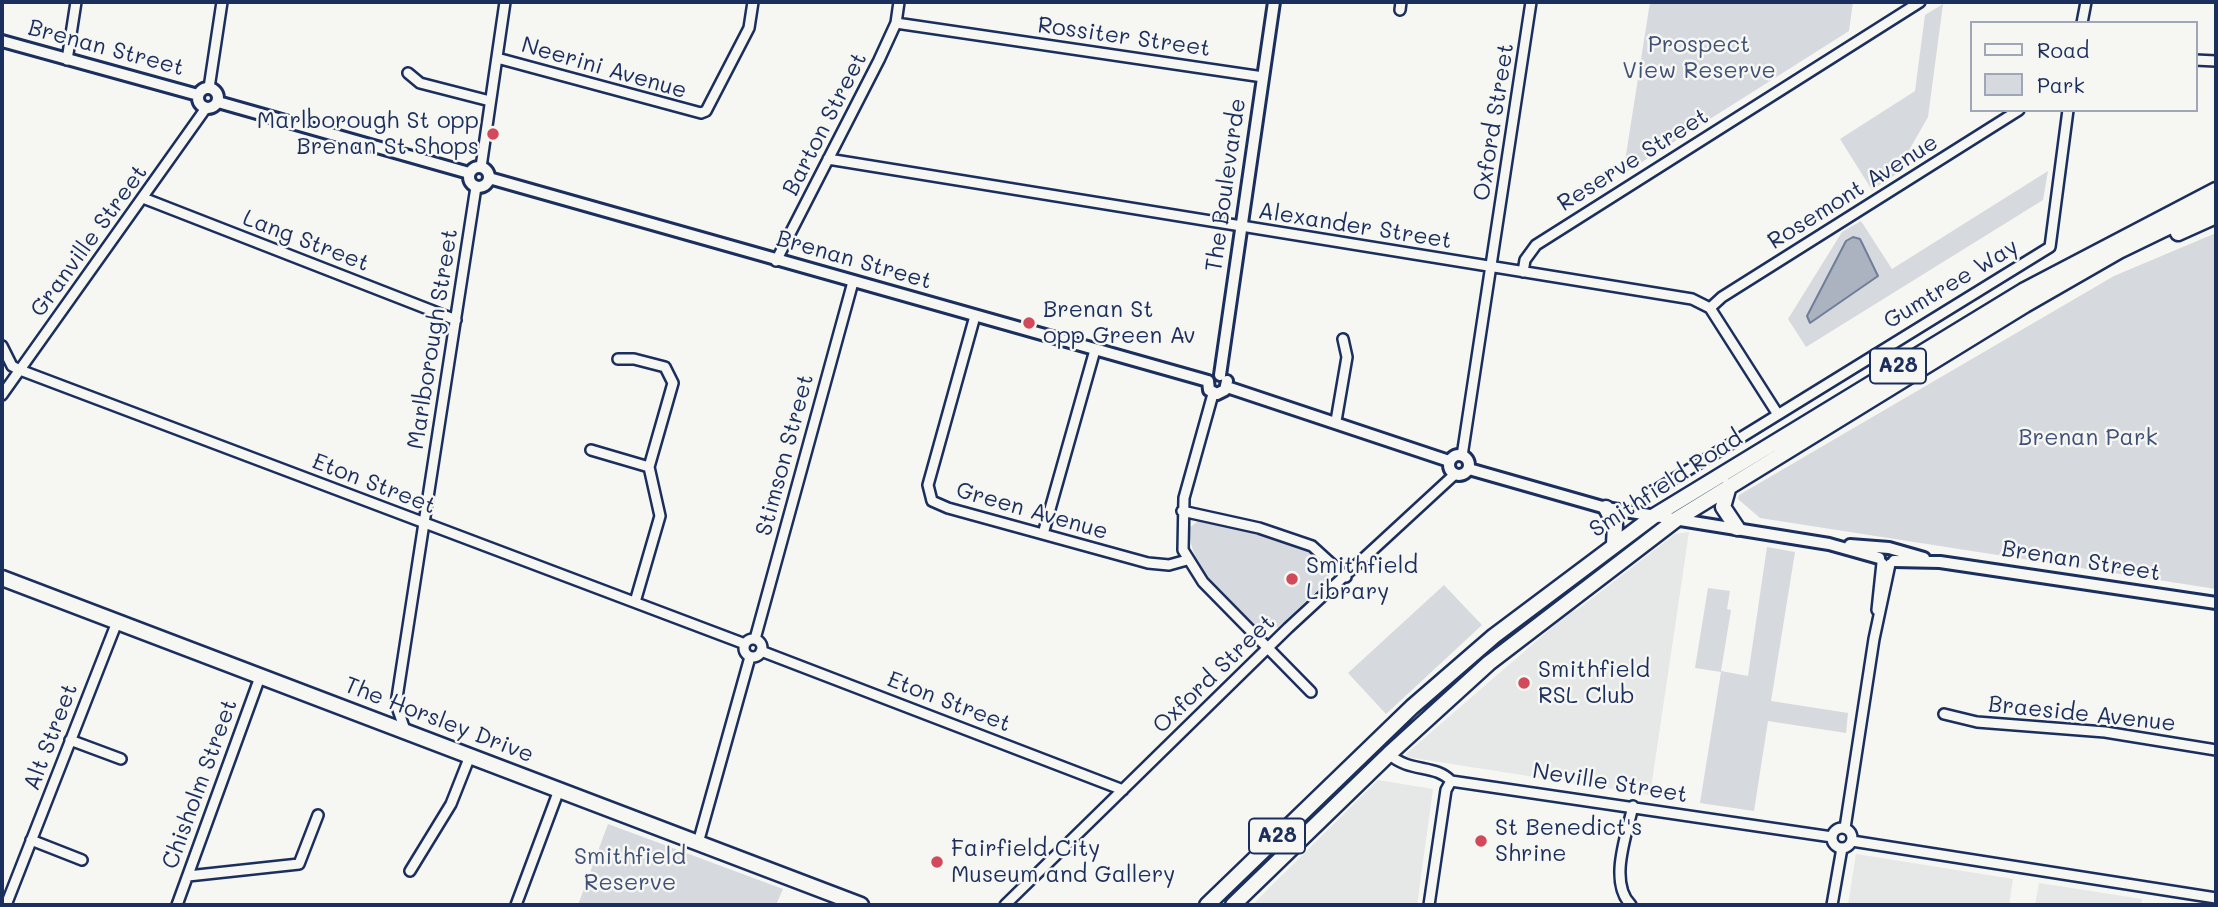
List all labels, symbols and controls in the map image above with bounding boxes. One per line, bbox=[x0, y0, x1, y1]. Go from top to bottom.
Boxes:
street label: Rossiter Street bbox=[1036, 11, 1212, 63]
street label: Brenan Street bbox=[25, 14, 187, 82]
legend bbox=[1969, 21, 2197, 112]
street label: Neerini Avenue bbox=[518, 31, 690, 105]
park label: Prospect View Reserve bbox=[1622, 31, 1776, 85]
text: Road bbox=[2037, 36, 2089, 63]
street label: Oxford Street bbox=[1468, 41, 1520, 203]
street label: Barton Street bbox=[777, 48, 873, 200]
text: Park bbox=[2037, 71, 2085, 98]
street label: The Boulevarde bbox=[1200, 97, 1252, 273]
street label: Reserve Street bbox=[1552, 102, 1714, 218]
place label: Marlborough St opp Brenan St Shops bbox=[257, 107, 479, 161]
marker: Marlborough St opp Brenan St Shops bbox=[485, 126, 501, 142]
street label: Rosemont Avenue bbox=[1763, 128, 1943, 256]
street label: Granville Street bbox=[25, 160, 153, 322]
street label: Alexander Street bbox=[1256, 197, 1454, 255]
street label: Lang Street bbox=[239, 204, 373, 278]
street label: Brenan Street bbox=[773, 225, 935, 295]
street label: Marlborough Street bbox=[402, 227, 464, 451]
street label: Gumtree Way bbox=[1879, 233, 2023, 335]
place label: Brenan St opp Green Av bbox=[1043, 296, 1195, 350]
marker: Brenan St opp Green Av bbox=[1021, 315, 1037, 331]
road number: A28 bbox=[1870, 348, 1926, 384]
street label: Stimson Street bbox=[750, 371, 820, 539]
street label: Smithfield Road bbox=[1584, 424, 1748, 544]
park label: Brenan Park bbox=[2018, 424, 2158, 452]
street label: Eton Street bbox=[308, 448, 440, 520]
street label: Green Avenue bbox=[953, 476, 1111, 546]
street label: Brenan Street bbox=[2000, 535, 2162, 587]
place label: Smithfield Library bbox=[1306, 552, 1418, 606]
marker: Smithfield Library bbox=[1284, 571, 1300, 587]
street label: Oxford Street bbox=[1147, 609, 1281, 739]
place label: Smithfield RSL Club bbox=[1538, 656, 1650, 710]
street label: Eton Street bbox=[883, 666, 1015, 738]
street label: The Horsley Drive bbox=[341, 671, 537, 769]
marker: Smithfield RSL Club bbox=[1516, 675, 1532, 691]
street label: Alt Street bbox=[18, 680, 84, 794]
street label: Braeside Avenue bbox=[1987, 690, 2177, 738]
street label: Chisholm Street bbox=[156, 695, 244, 873]
street label: Neville Street bbox=[1530, 757, 1690, 809]
place label: St Benedict's Shrine bbox=[1495, 814, 1642, 868]
road number: A28 bbox=[1249, 818, 1305, 854]
marker: St Benedict's Shrine bbox=[1473, 833, 1489, 849]
place label: Fairfield City Museum and Gallery bbox=[951, 835, 1175, 889]
park label: Smithfield Reserve bbox=[574, 843, 686, 897]
marker: Fairfield City Museum and Gallery bbox=[929, 854, 945, 870]

